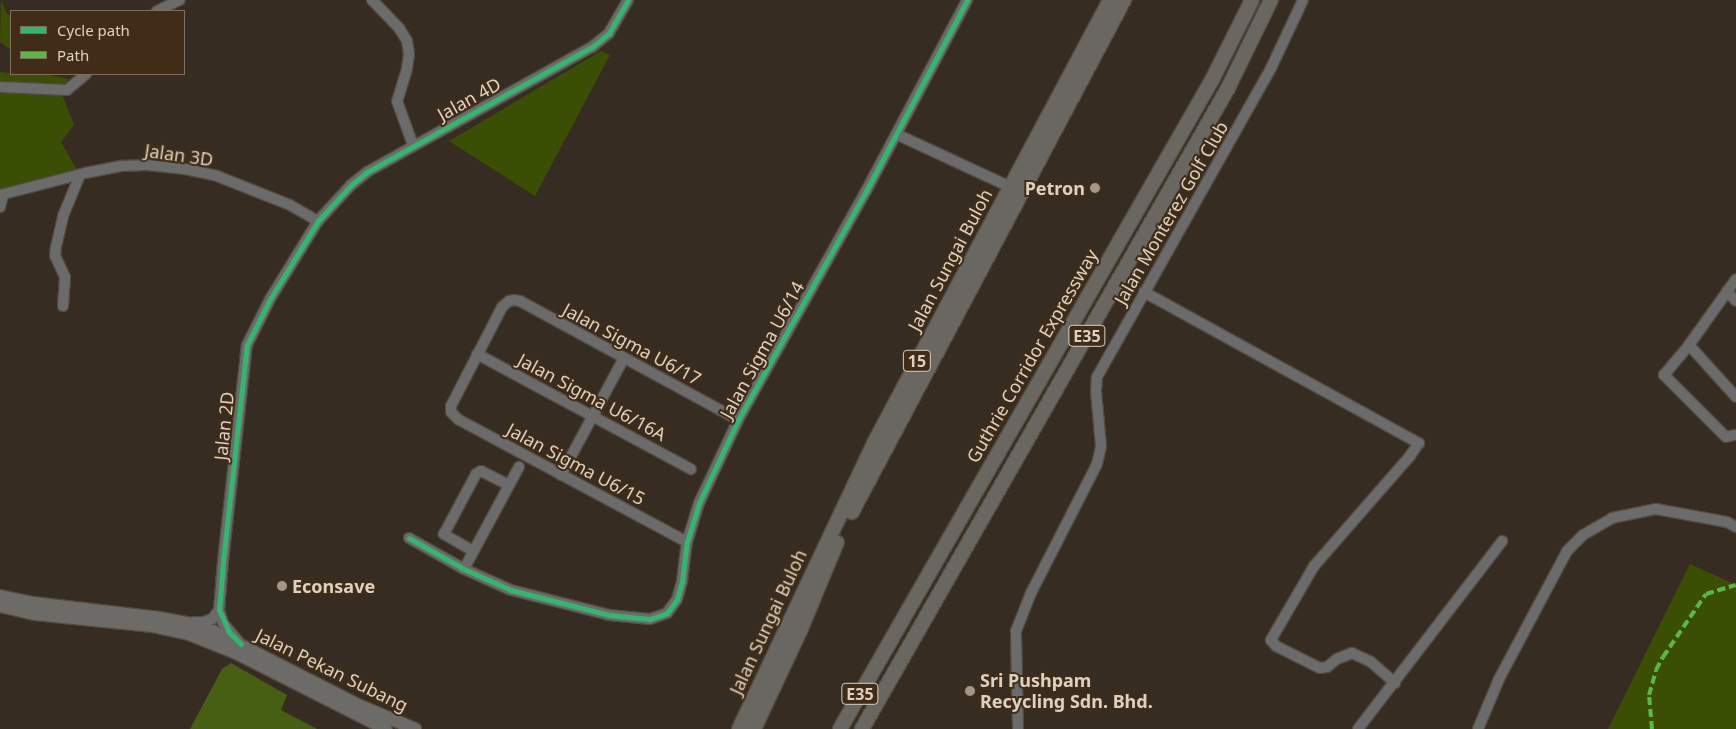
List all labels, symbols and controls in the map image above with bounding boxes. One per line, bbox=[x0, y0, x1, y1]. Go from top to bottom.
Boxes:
legend bbox=[10, 10, 185, 75]
text: Cycle path bbox=[57, 20, 130, 40]
text: Path bbox=[57, 45, 89, 65]
street label: Jalan 4D bbox=[434, 73, 504, 125]
street label: Jalan Monterez Golf Club bbox=[1110, 117, 1232, 309]
street label: Jalan 3D bbox=[143, 140, 215, 170]
place label: Petron bbox=[1025, 177, 1085, 199]
marker: Petron bbox=[1089, 182, 1101, 194]
street label: Jalan Sungai Buloh bbox=[903, 185, 997, 335]
street label: Guthrie Corridor Expressway bbox=[962, 245, 1102, 467]
street label: Jalan Sigma U6/14 bbox=[715, 278, 809, 422]
street label: Jalan Sigma U6/17 bbox=[559, 298, 705, 390]
road number: E35 bbox=[1068, 322, 1106, 350]
road number: 15 bbox=[902, 348, 932, 374]
street label: Jalan Sigma U6/16A bbox=[514, 349, 670, 445]
street label: Jalan 2D bbox=[210, 391, 238, 461]
street label: Jalan Sigma U6/15 bbox=[503, 418, 649, 510]
street label: Jalan Sungai Buloh bbox=[725, 546, 811, 698]
place label: Econsave bbox=[292, 575, 375, 597]
marker: Econsave bbox=[276, 580, 288, 592]
street label: Jalan Pekan Subang bbox=[252, 624, 412, 716]
place label: Sri Pushpam Recycling Sdn. Bhd. bbox=[980, 670, 1153, 712]
road number: E35 bbox=[841, 681, 879, 708]
marker: Sri Pushpam Recycling Sdn. Bhd. bbox=[964, 685, 976, 697]

